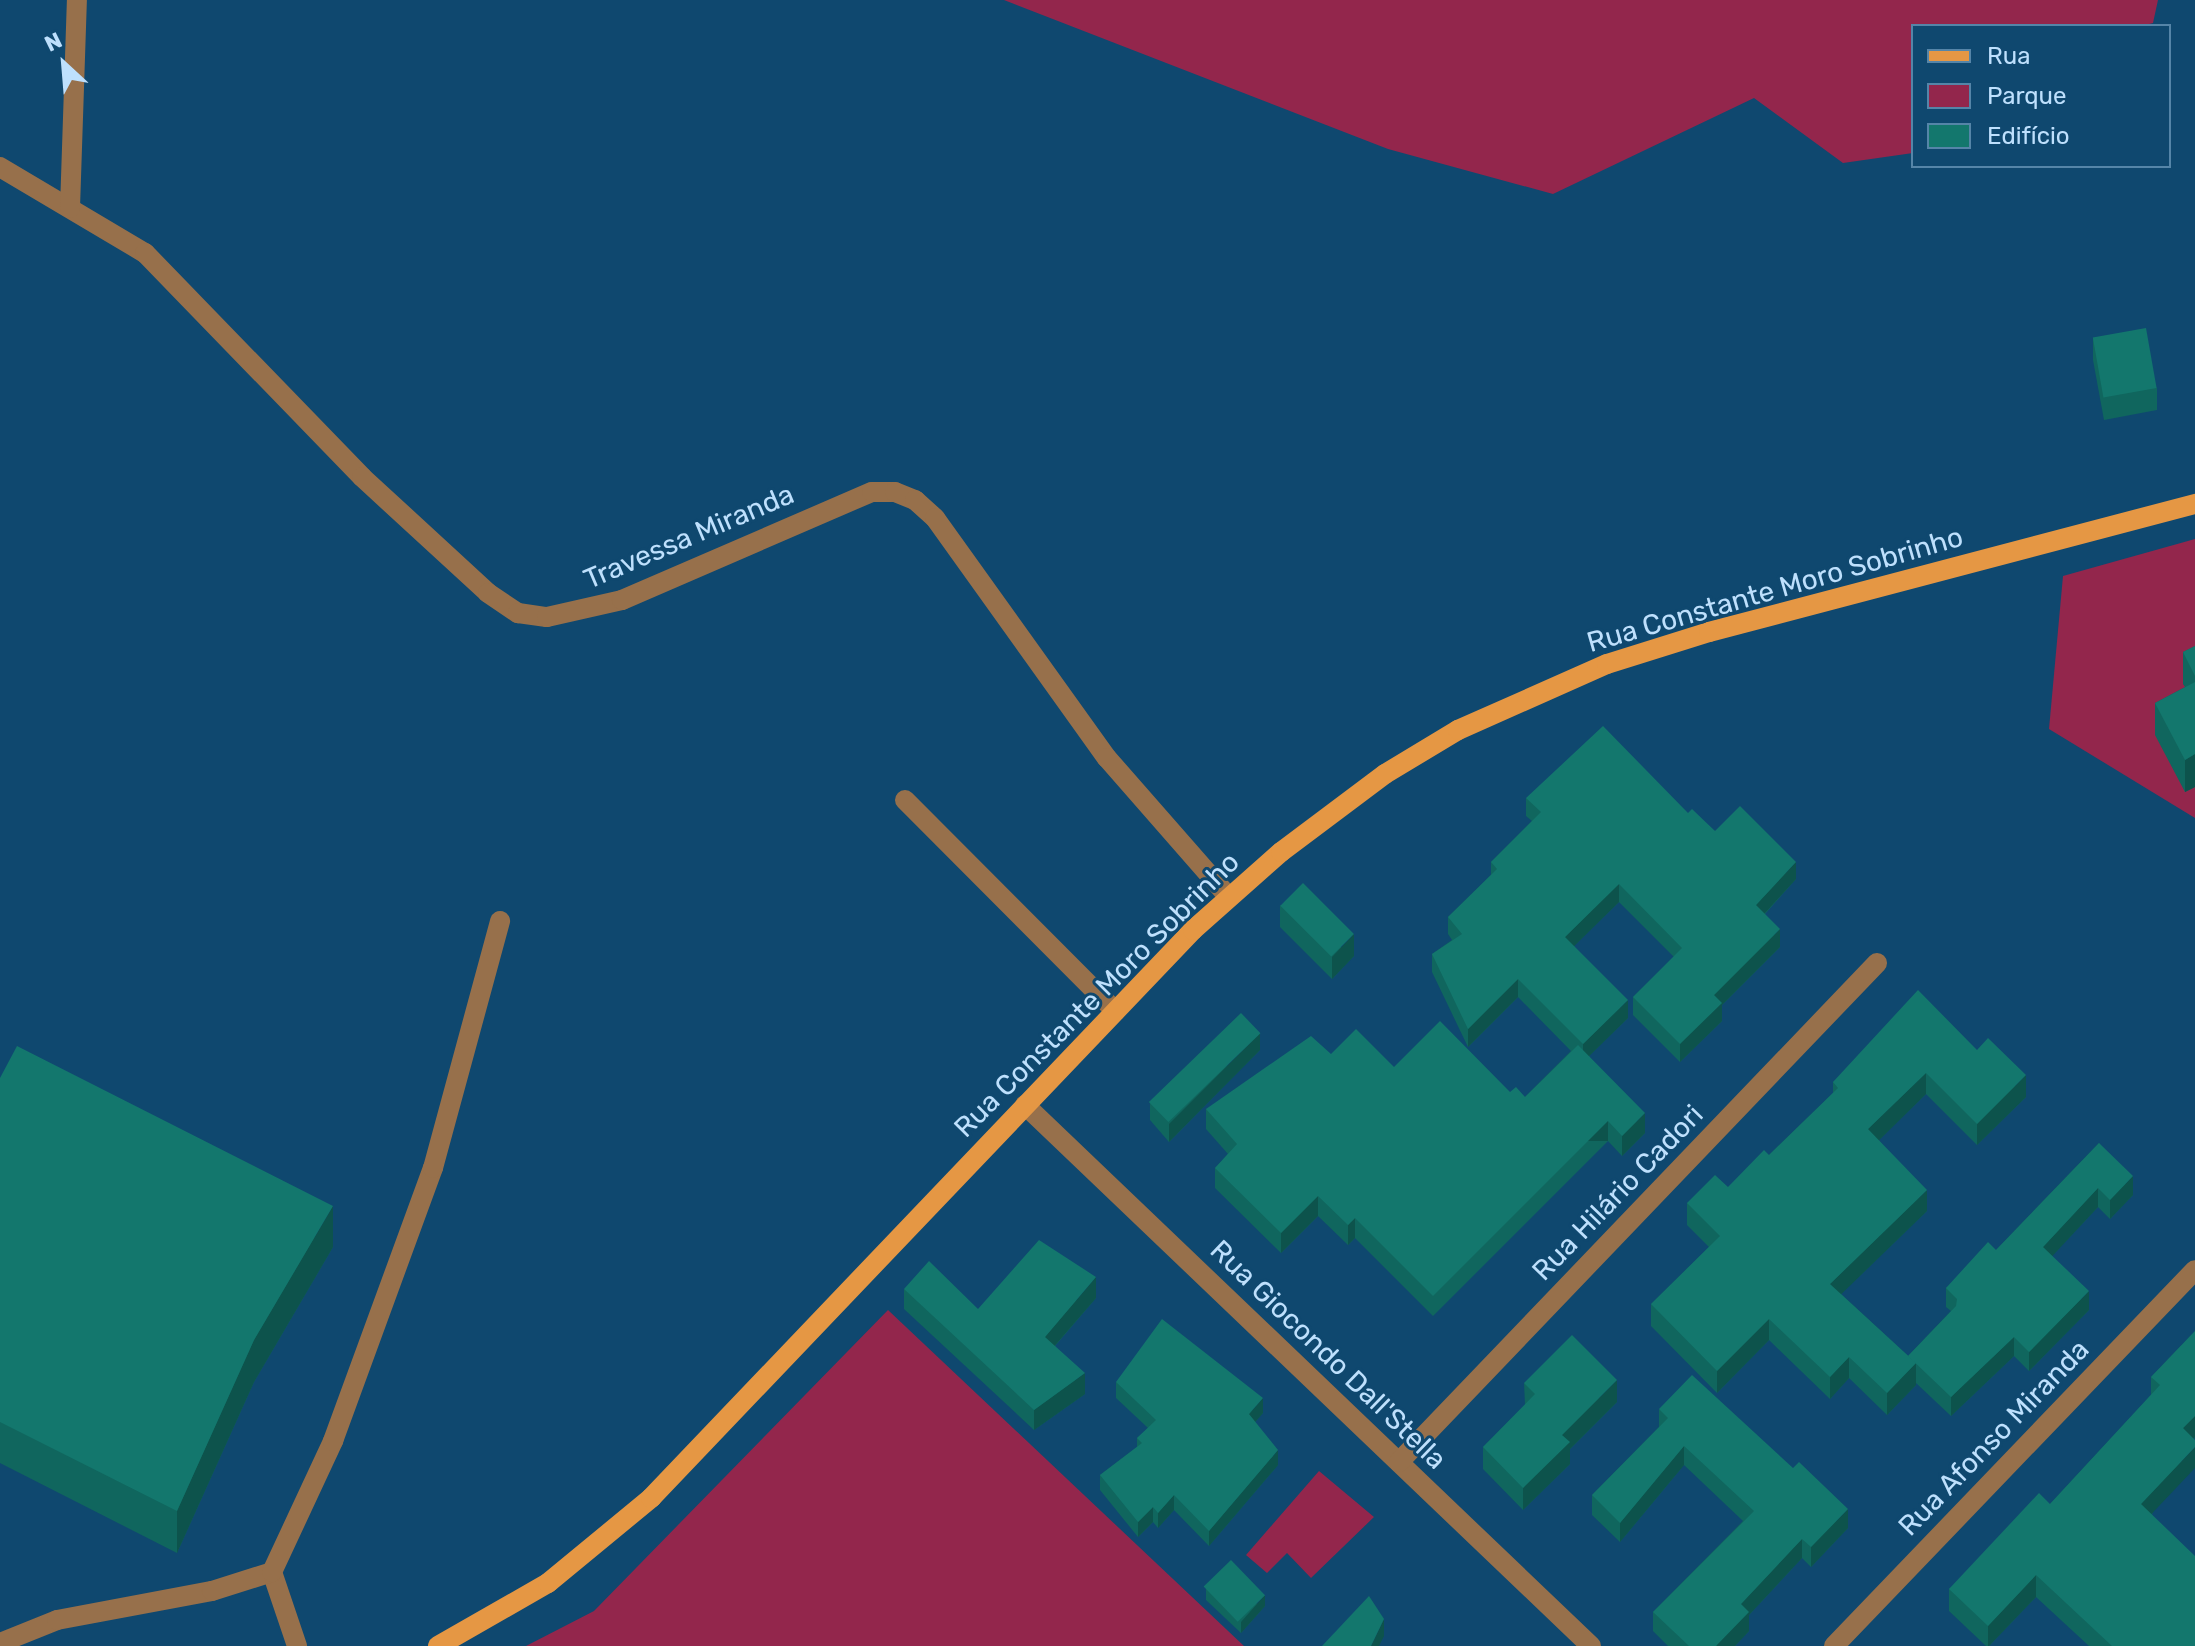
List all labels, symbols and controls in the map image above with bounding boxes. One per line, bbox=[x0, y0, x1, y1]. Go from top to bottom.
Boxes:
north arrow bbox=[24, 24, 104, 104]
legend bbox=[1911, 24, 2171, 168]
text: N bbox=[40, 26, 66, 58]
text: Rua bbox=[1987, 42, 2030, 70]
text: Parque bbox=[1987, 82, 2066, 110]
text: Edifício bbox=[1987, 122, 2070, 150]
street label: Travessa Miranda bbox=[579, 478, 799, 596]
street label: Rua Constante Moro Sobrinho bbox=[1583, 520, 1967, 660]
street label: Rua Constante Moro Sobrinho bbox=[947, 845, 1247, 1145]
street label: Rua Hilário Cadori bbox=[1526, 1098, 1710, 1288]
street label: Rua Giocondo Dall'Stella bbox=[1203, 1233, 1453, 1477]
street label: Rua Afonso Miranda bbox=[1891, 1333, 2097, 1543]

